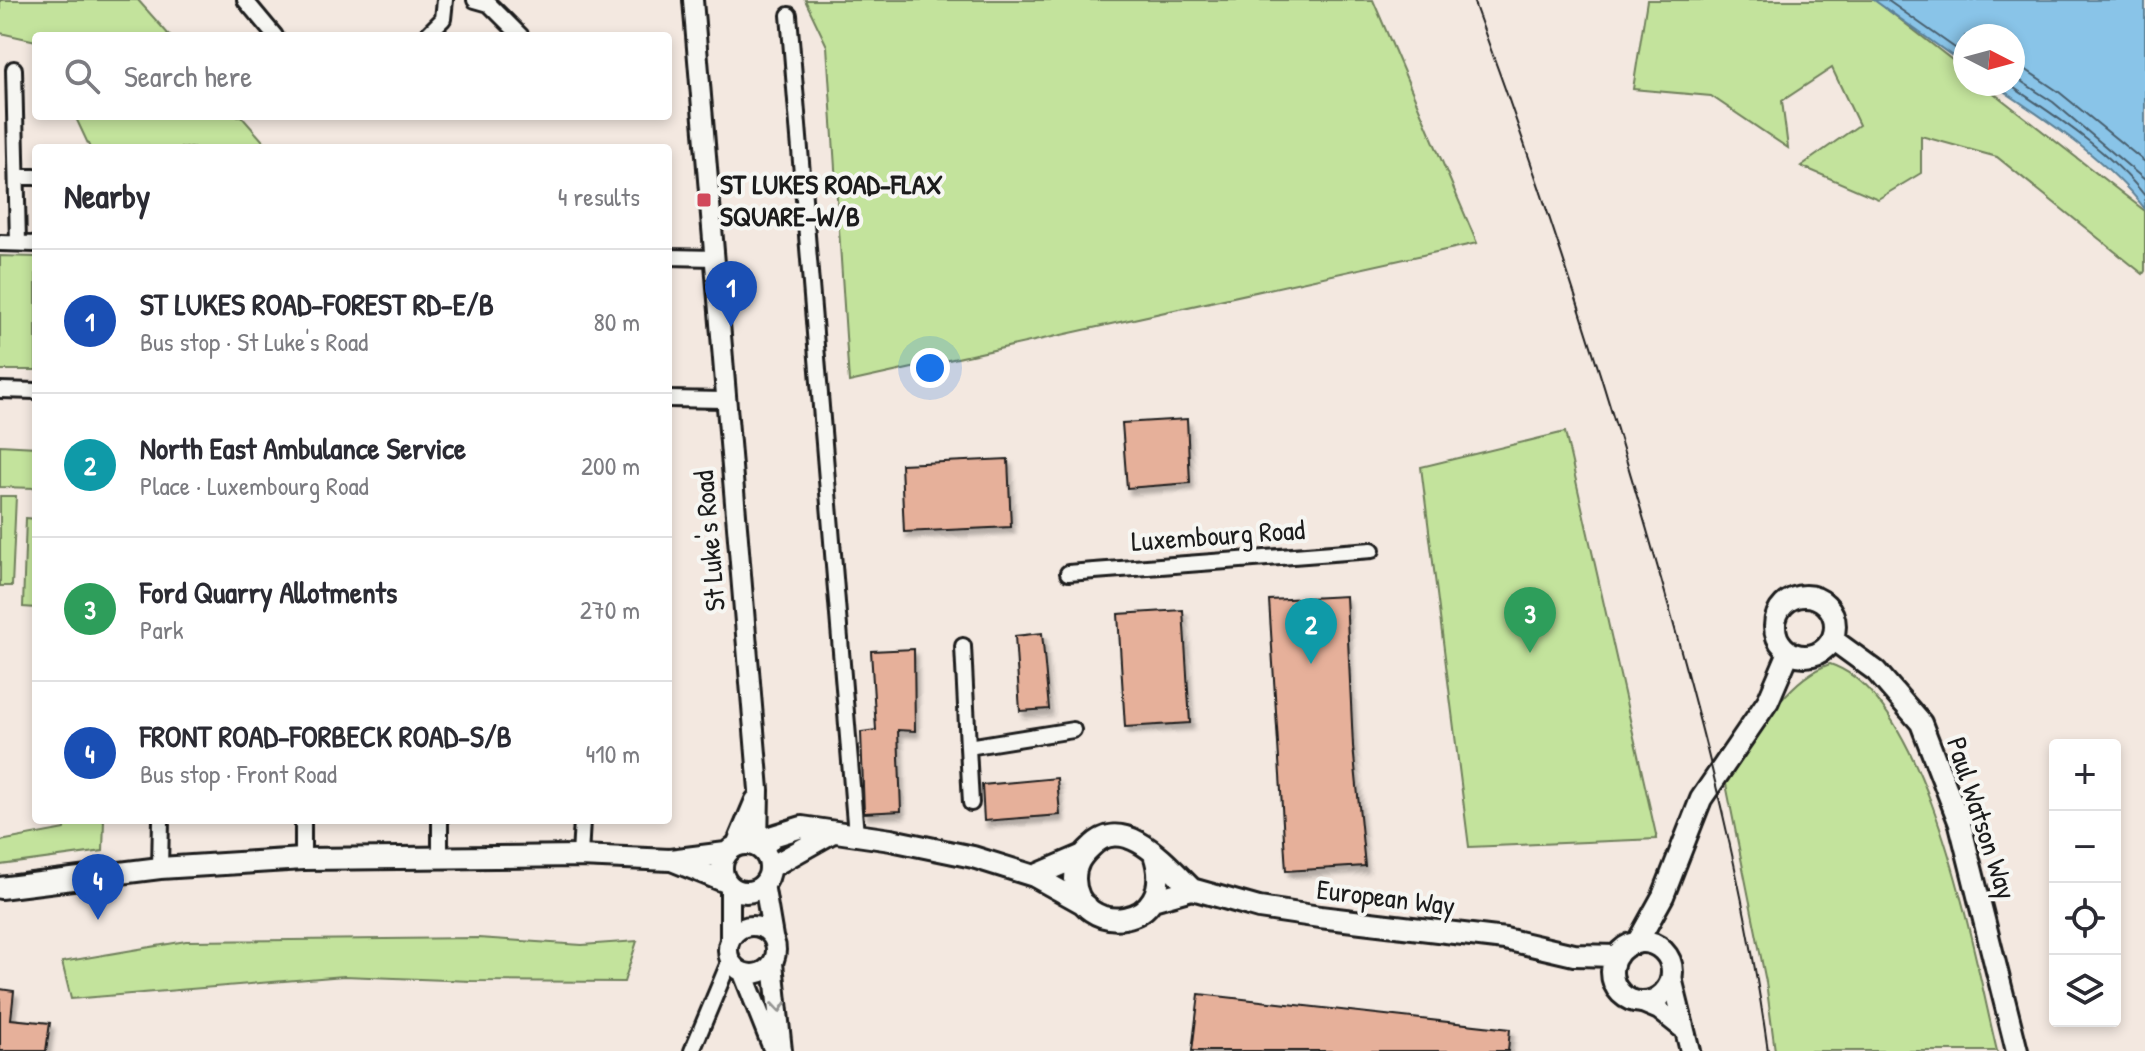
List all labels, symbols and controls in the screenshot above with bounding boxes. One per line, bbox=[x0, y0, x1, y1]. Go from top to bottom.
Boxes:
north arrow bbox=[1953, 24, 2025, 96]
search box bbox=[32, 32, 672, 120]
icon: search bbox=[60, 54, 104, 98]
text: Search here bbox=[124, 56, 252, 96]
place label: ST LUKES ROAD-FLAX SQUARE-W/B bbox=[720, 165, 943, 235]
text: Nearby bbox=[64, 173, 150, 219]
text: 4 results bbox=[558, 179, 640, 214]
marker: ST LUKES ROAD-FLAX SQUARE-W/B bbox=[695, 191, 713, 209]
pin: 1 bbox=[705, 261, 757, 327]
text: ST LUKES ROAD-FOREST RD-E/B bbox=[140, 284, 494, 324]
text: 1 bbox=[85, 304, 95, 339]
text: 80 m bbox=[593, 304, 640, 339]
text: Bus stop · St Luke's Road bbox=[140, 324, 368, 359]
your location bbox=[910, 348, 950, 388]
text: North East Ambulance Service bbox=[140, 428, 466, 468]
text: 2 bbox=[84, 448, 96, 483]
text: 200 m bbox=[581, 448, 640, 483]
text: Place · Luxembourg Road bbox=[140, 468, 369, 503]
street label: St Luke's Road bbox=[684, 469, 734, 613]
street label: Luxembourg Road bbox=[1130, 510, 1306, 560]
text: Ford Quarry Allotments bbox=[140, 572, 397, 612]
pin: 3 bbox=[1504, 587, 1556, 653]
text: 3 bbox=[84, 592, 96, 627]
text: 270 m bbox=[580, 592, 640, 627]
pin: 2 bbox=[1285, 598, 1337, 664]
text: Park bbox=[140, 612, 184, 647]
text: FRONT ROAD-FORBECK ROAD-S/B bbox=[140, 716, 512, 756]
street label: Paul Watson Way bbox=[1938, 732, 2026, 904]
text: 4 bbox=[85, 736, 95, 771]
text: 410 m bbox=[586, 736, 640, 771]
map controls bbox=[2049, 739, 2121, 1027]
button: + bbox=[2049, 739, 2121, 811]
text: Bus stop · Front Road bbox=[140, 756, 337, 791]
button: − bbox=[2049, 811, 2121, 883]
pin: 4 bbox=[72, 854, 124, 920]
street label: European Way bbox=[1315, 870, 1457, 924]
button: locate bbox=[2049, 883, 2121, 955]
button: layers bbox=[2049, 955, 2121, 1027]
one-way arrow bbox=[770, 1001, 787, 1014]

